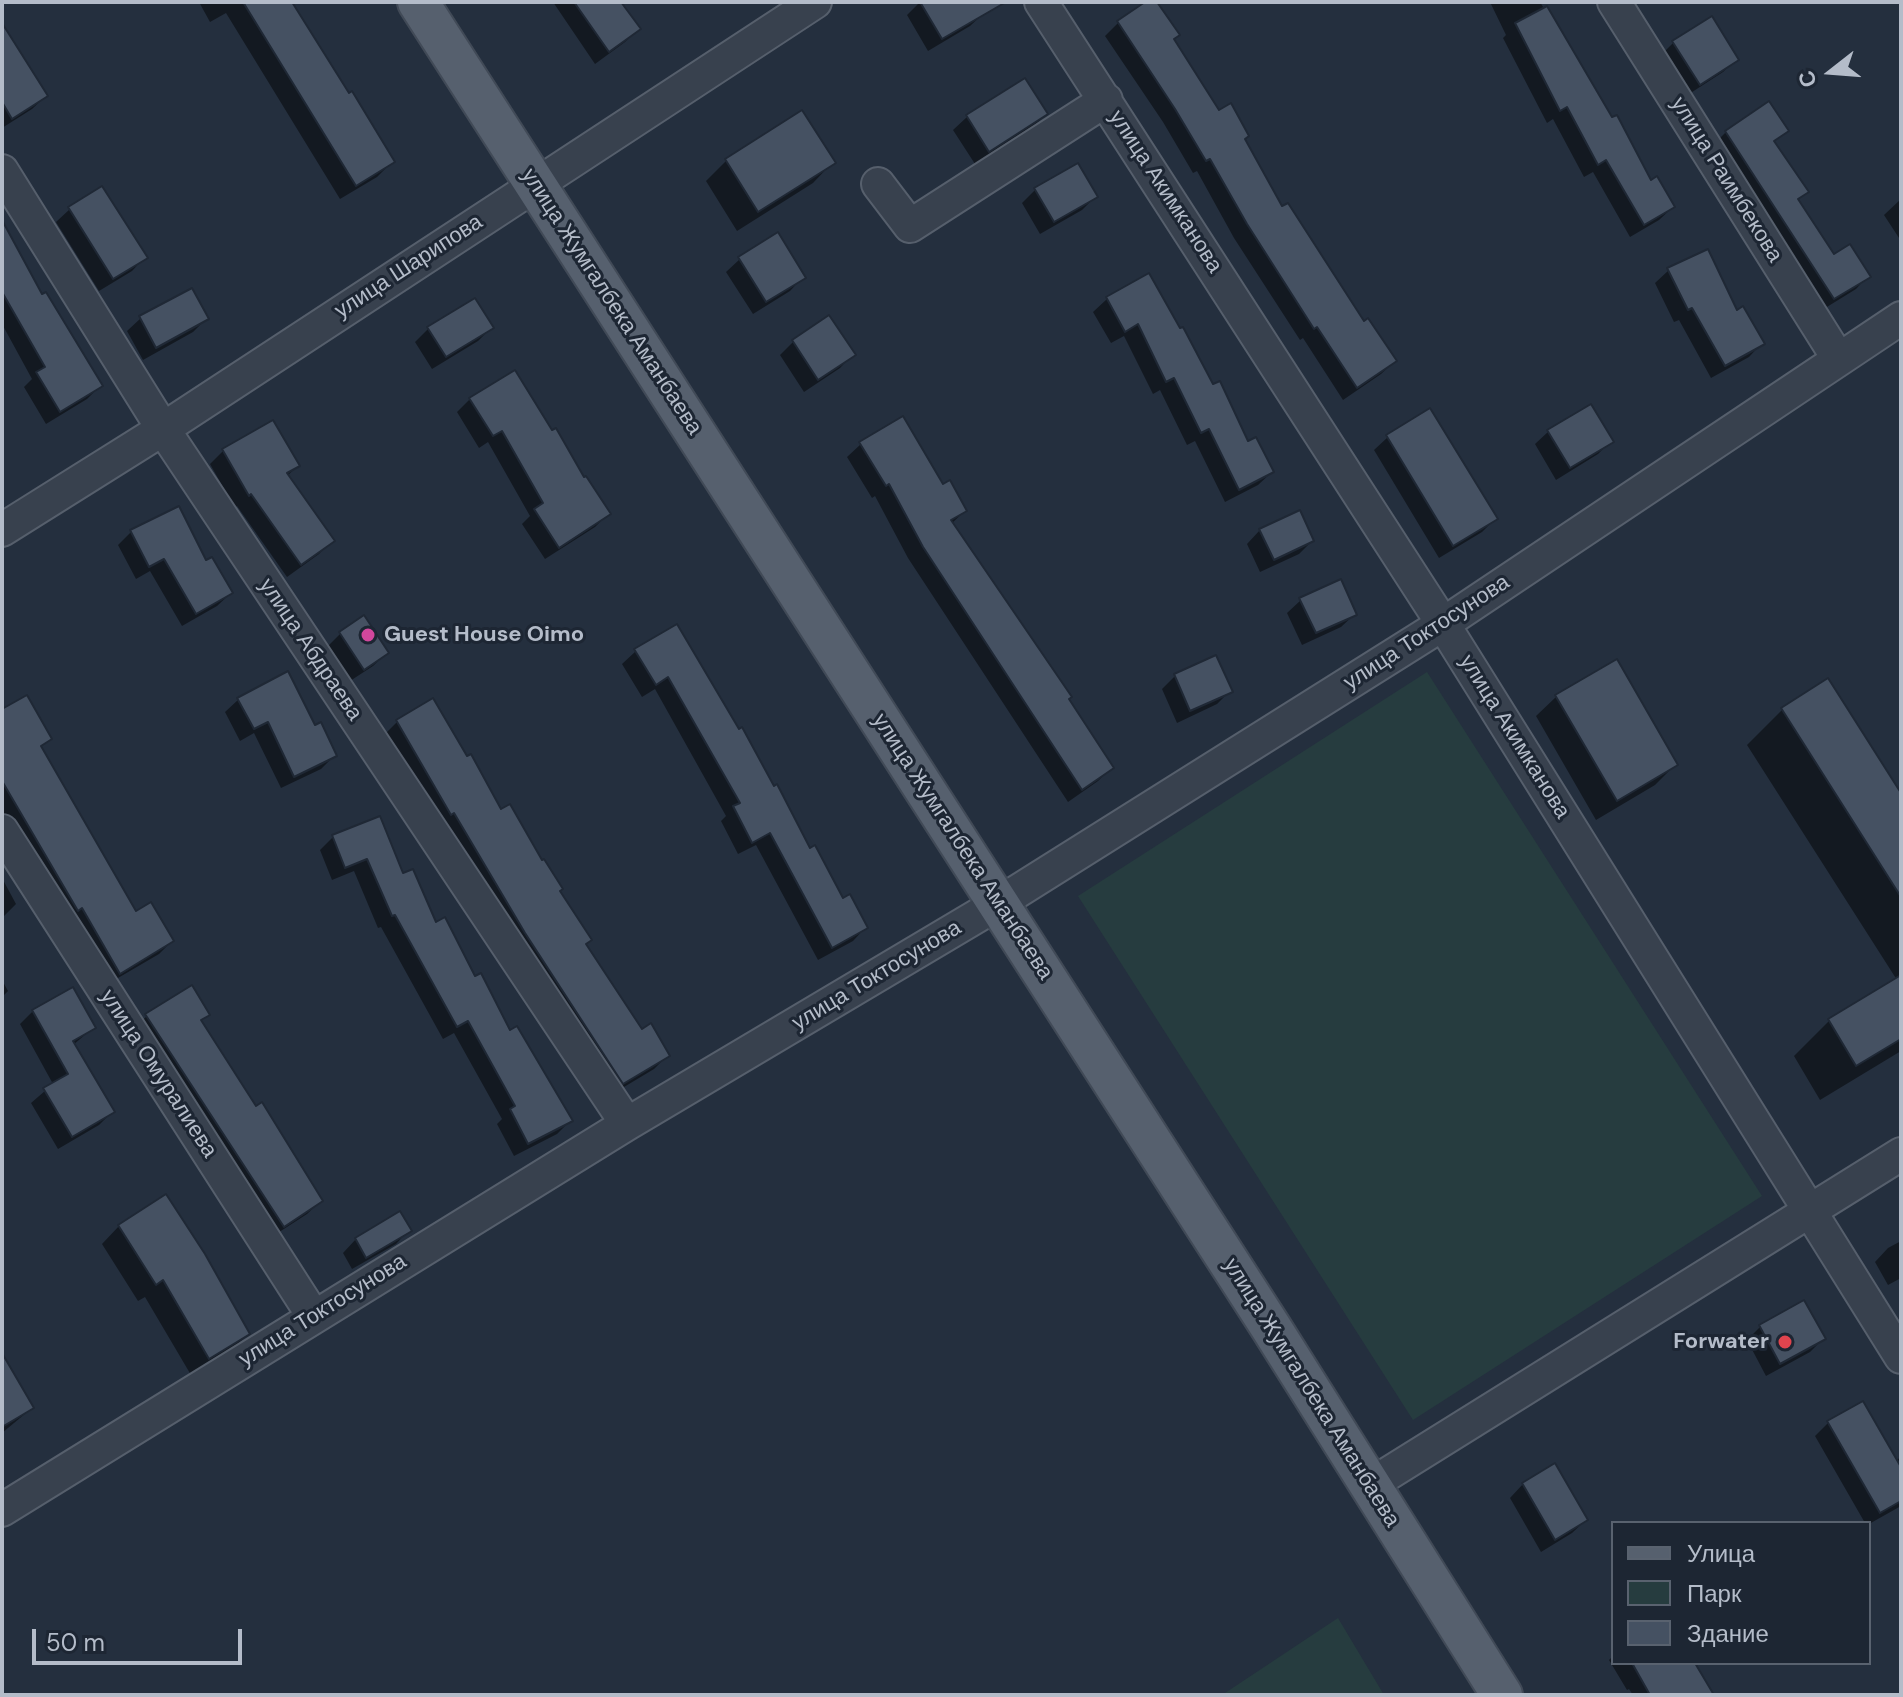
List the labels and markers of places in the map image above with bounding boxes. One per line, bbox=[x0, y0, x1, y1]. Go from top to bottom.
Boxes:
place label: Guest House Oimo bbox=[384, 622, 584, 648]
marker: Guest House Oimo bbox=[359, 626, 377, 644]
place label: Forwater bbox=[1673, 1329, 1769, 1355]
marker: Forwater bbox=[1776, 1333, 1794, 1351]

